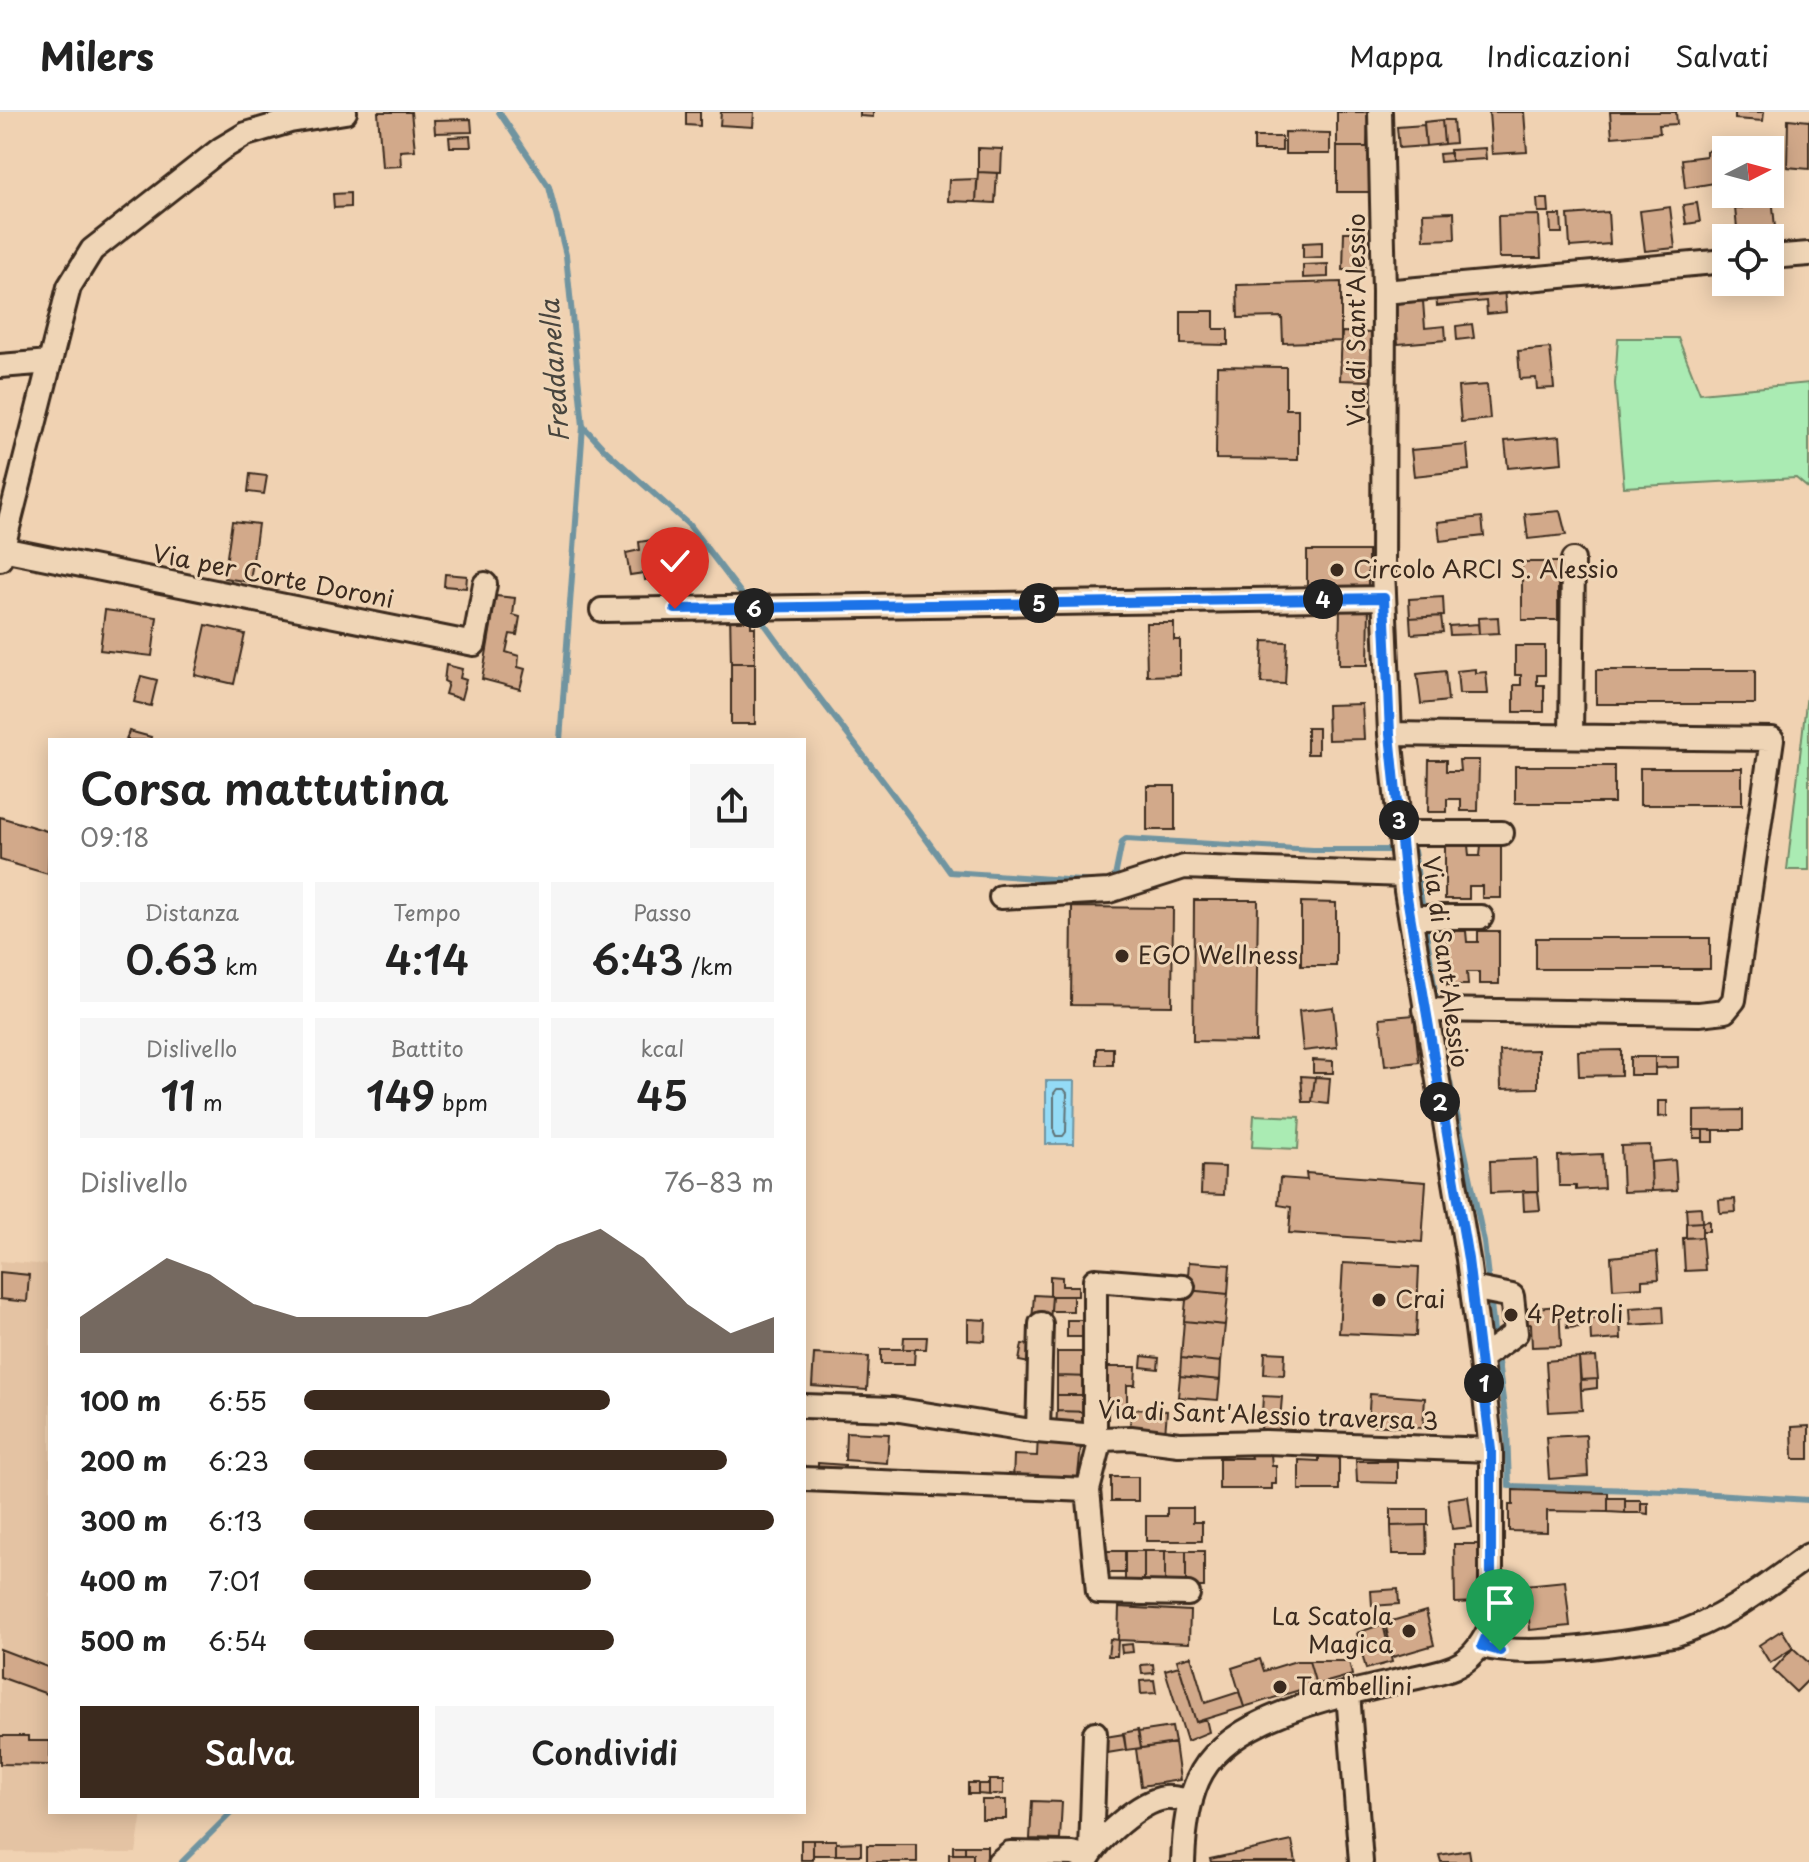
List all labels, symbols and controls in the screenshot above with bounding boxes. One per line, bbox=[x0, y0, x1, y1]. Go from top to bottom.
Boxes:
text: Milers bbox=[40, 27, 154, 84]
text: Mappa bbox=[1349, 34, 1443, 77]
text: Indicazioni bbox=[1487, 34, 1631, 77]
text: Salvati bbox=[1675, 34, 1769, 77]
north arrow bbox=[1712, 136, 1784, 208]
map controls bbox=[1712, 136, 1784, 296]
street label: Via di Sant'Alessio bbox=[1337, 213, 1373, 427]
button: locate bbox=[1712, 224, 1784, 296]
water label: Freddanella bbox=[529, 297, 578, 444]
pin bbox=[641, 527, 709, 609]
street label: Via per Corte Doroni bbox=[150, 534, 397, 616]
icon: check bbox=[653, 539, 697, 583]
place label: Circolo ARCI S. Alessio bbox=[1353, 550, 1619, 586]
marker: Circolo ARCI S. Alessio bbox=[1328, 561, 1346, 579]
pin: 4 bbox=[1303, 579, 1343, 619]
text: 4 bbox=[1316, 582, 1330, 615]
pin: 5 bbox=[1019, 583, 1059, 623]
text: 5 bbox=[1032, 586, 1046, 619]
pin: 6 bbox=[734, 588, 774, 628]
text: 6 bbox=[746, 591, 762, 624]
text: Corsa mattutina bbox=[80, 754, 449, 820]
button: share bbox=[690, 764, 774, 848]
pin: 3 bbox=[1379, 800, 1419, 840]
text: 3 bbox=[1392, 803, 1406, 836]
text: 09:18 bbox=[80, 817, 150, 856]
street label: Via di Sant'Alessio bbox=[1414, 854, 1480, 1070]
text: Distanza bbox=[144, 895, 239, 928]
text: Tempo bbox=[393, 895, 461, 928]
text: Passo bbox=[633, 895, 691, 928]
text: 0.63 bbox=[125, 928, 218, 989]
text: 4:14 bbox=[385, 928, 469, 989]
text: 6:43 bbox=[592, 928, 684, 989]
place label: EGO Wellness bbox=[1138, 936, 1298, 972]
marker: EGO Wellness bbox=[1113, 947, 1131, 965]
text: km bbox=[218, 949, 258, 982]
text: /km bbox=[684, 949, 733, 982]
text: Dislivello bbox=[146, 1031, 237, 1064]
text: Battito bbox=[390, 1031, 464, 1064]
text: kcal bbox=[640, 1031, 684, 1064]
text: 11 bbox=[160, 1064, 196, 1125]
text: 149 bbox=[366, 1064, 435, 1125]
text: 45 bbox=[636, 1064, 688, 1125]
pin: 2 bbox=[1420, 1082, 1460, 1122]
text: m bbox=[196, 1085, 223, 1118]
text: bpm bbox=[435, 1085, 488, 1118]
text: 2 bbox=[1432, 1085, 1448, 1118]
text: Dislivello bbox=[80, 1162, 188, 1201]
text: 76–83 m bbox=[664, 1162, 774, 1201]
place label: Crai bbox=[1395, 1280, 1445, 1316]
marker: Crai bbox=[1370, 1291, 1388, 1309]
place label: 4 Petroli bbox=[1527, 1295, 1623, 1331]
marker: 4 Petroli bbox=[1502, 1306, 1520, 1324]
pin: 1 bbox=[1464, 1363, 1504, 1403]
text: 1 bbox=[1479, 1366, 1489, 1399]
text: 100 m bbox=[80, 1381, 161, 1420]
text: 6:55 bbox=[208, 1381, 267, 1420]
street label: Via di Sant'Alessio traversa 3 bbox=[1097, 1390, 1439, 1438]
text: 200 m bbox=[80, 1441, 167, 1480]
text: 6:23 bbox=[208, 1441, 269, 1480]
text: 300 m bbox=[80, 1501, 168, 1540]
text: 6:13 bbox=[208, 1501, 263, 1540]
text: 400 m bbox=[80, 1561, 168, 1600]
text: 7:01 bbox=[208, 1561, 261, 1600]
pin bbox=[1466, 1569, 1534, 1651]
icon: arrive bbox=[1478, 1581, 1522, 1625]
place label: La Scatola Magica bbox=[1272, 1597, 1393, 1661]
text: 500 m bbox=[80, 1621, 166, 1660]
text: 6:54 bbox=[208, 1621, 268, 1660]
marker: La Scatola Magica bbox=[1400, 1622, 1418, 1640]
place label: Tambellini bbox=[1296, 1667, 1412, 1703]
marker: Tambellini bbox=[1271, 1678, 1289, 1696]
button: Salva bbox=[80, 1706, 419, 1798]
button: Condividi bbox=[435, 1706, 774, 1798]

